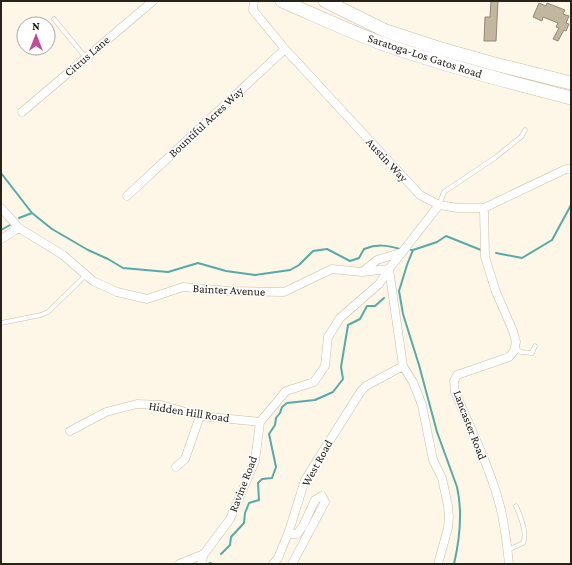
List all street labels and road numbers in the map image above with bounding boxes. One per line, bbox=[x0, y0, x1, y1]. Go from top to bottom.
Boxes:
street label: Saratoga-Los Gatos Road bbox=[366, 31, 485, 81]
street label: Citrus Lane bbox=[62, 33, 112, 79]
street label: Bountiful Acres Way bbox=[166, 83, 247, 160]
street label: Austin Way bbox=[363, 135, 411, 185]
street label: Bainter Avenue bbox=[192, 281, 266, 299]
street label: Lancaster Road bbox=[450, 388, 490, 462]
street label: Hidden Hill Road bbox=[148, 399, 231, 425]
street label: West Road bbox=[299, 437, 336, 489]
street label: Ravine Road bbox=[226, 453, 260, 514]

